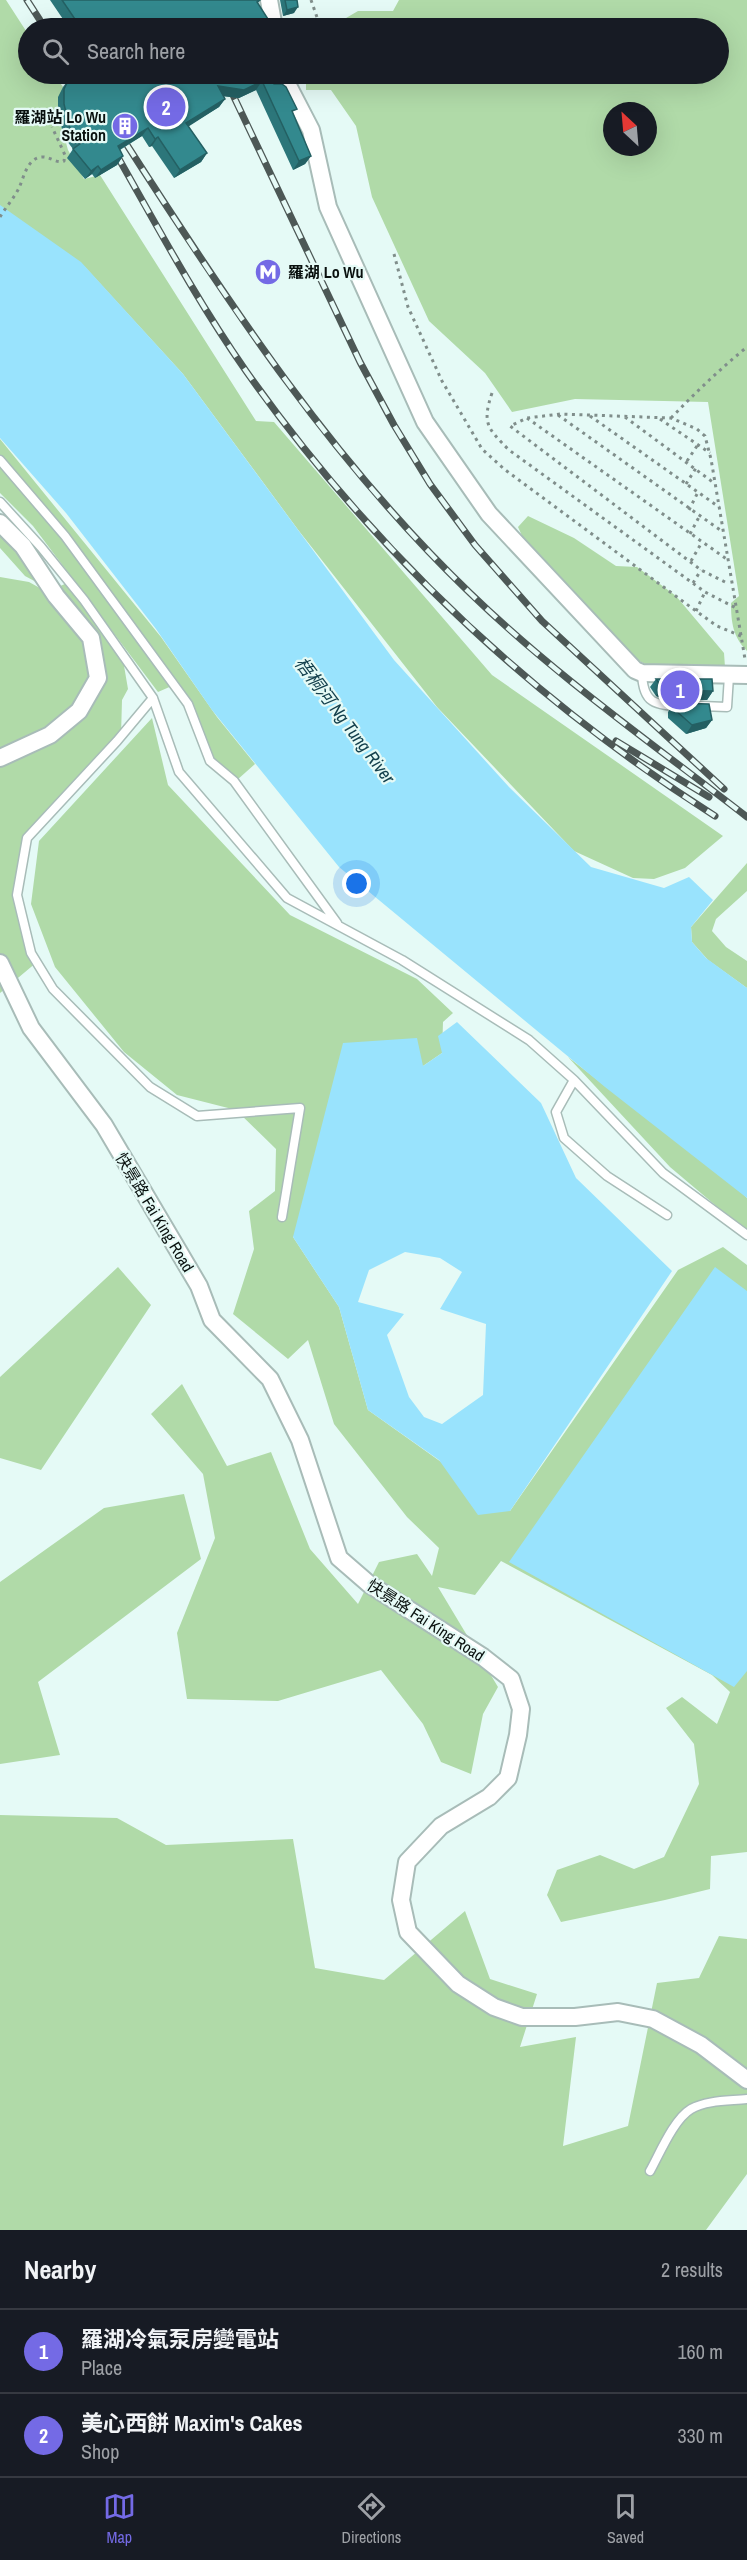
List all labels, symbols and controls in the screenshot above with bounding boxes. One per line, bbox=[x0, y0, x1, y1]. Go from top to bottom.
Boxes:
search box bbox=[18, 18, 729, 84]
icon: search bbox=[39, 35, 72, 68]
text: Search here bbox=[87, 36, 185, 66]
pin: 2 bbox=[146, 84, 186, 130]
north arrow bbox=[603, 102, 657, 156]
place label: 羅湖站 Lo Wu Station bbox=[14, 106, 106, 146]
building icon: 羅湖站 Lo Wu Station bbox=[110, 111, 140, 141]
metro station icon: 羅湖 Lo Wu bbox=[253, 257, 283, 287]
place label: 羅湖 Lo Wu bbox=[288, 261, 364, 283]
water label: 梧桐河 Ng Tung River bbox=[289, 652, 402, 789]
pin: 1 bbox=[660, 668, 700, 712]
your location bbox=[342, 869, 371, 898]
street label: 快景路 Fai King Road bbox=[111, 1148, 199, 1276]
street label: 快景路 Fai King Road bbox=[363, 1574, 489, 1666]
text: Nearby bbox=[24, 2252, 96, 2287]
text: 2 results bbox=[661, 2256, 723, 2283]
text: 羅湖冷氣泵房變電站 bbox=[81, 2324, 279, 2354]
text: 1 bbox=[39, 2338, 48, 2365]
text: 160 m bbox=[677, 2338, 723, 2365]
text: Place bbox=[81, 2354, 122, 2381]
text: 美心西餅 Maxim's Cakes bbox=[81, 2408, 303, 2438]
text: 2 bbox=[39, 2422, 48, 2449]
text: 330 m bbox=[677, 2422, 723, 2449]
text: Shop bbox=[81, 2438, 119, 2465]
tab: Map bbox=[103, 2490, 136, 2548]
tab: Directions bbox=[341, 2490, 401, 2548]
tab: Saved bbox=[607, 2490, 644, 2548]

